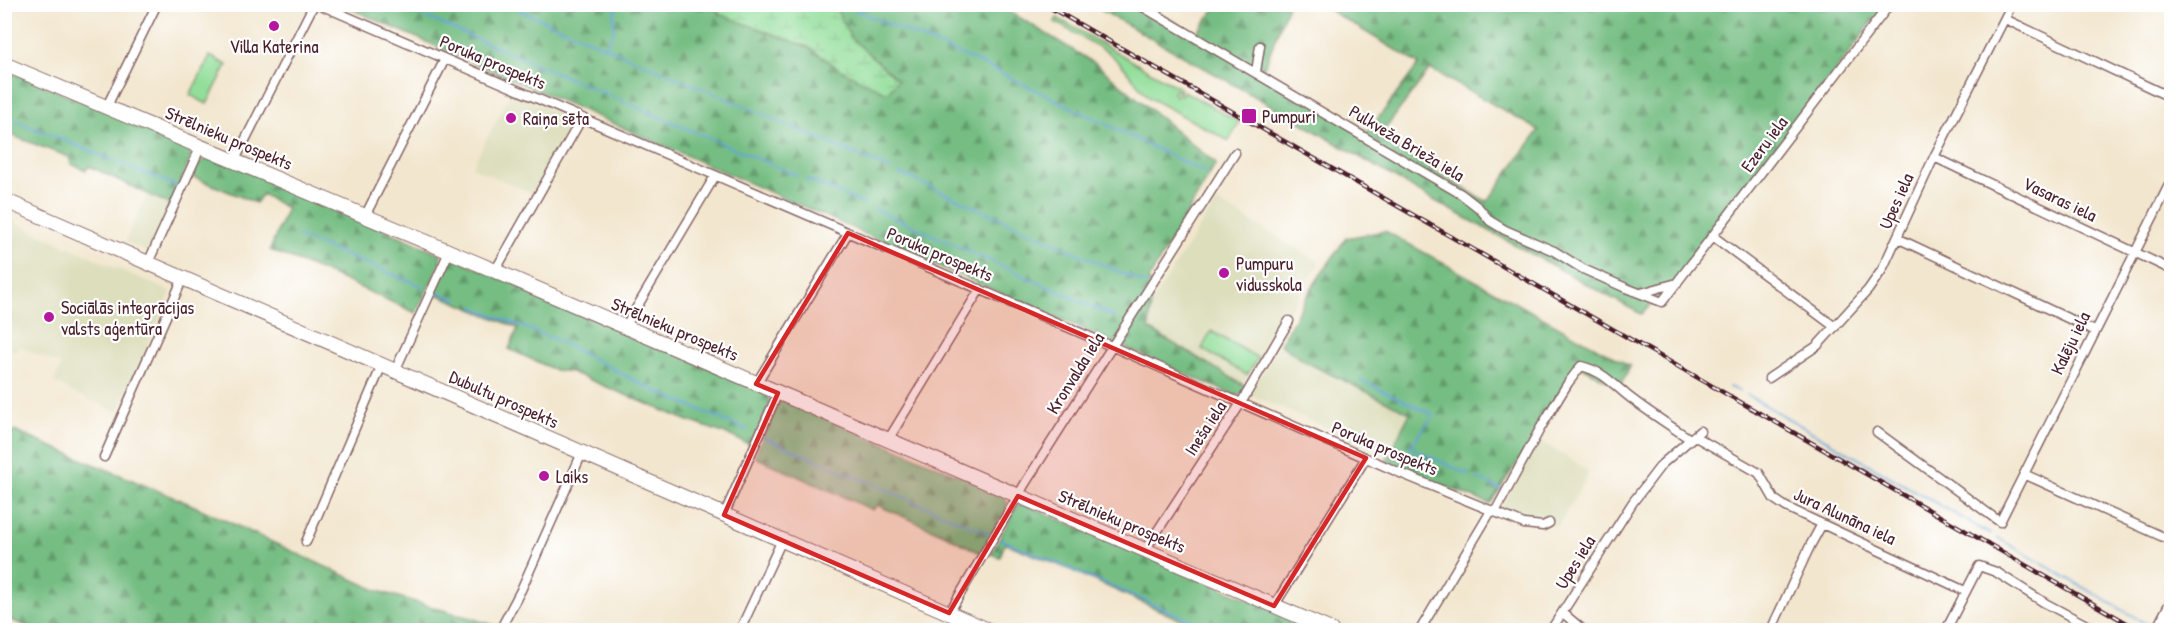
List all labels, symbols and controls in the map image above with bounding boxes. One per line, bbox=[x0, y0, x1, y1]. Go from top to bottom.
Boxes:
marker: Villa Katerina bbox=[267, 19, 281, 33]
street label: Poruka prospekts bbox=[436, 28, 550, 96]
place label: Villa Katerina bbox=[229, 34, 319, 59]
street label: Pulkveža Brieža iela bbox=[1345, 99, 1469, 187]
street label: Strēlnieku prospekts bbox=[162, 100, 296, 176]
place label: Pumpuri bbox=[1262, 104, 1316, 129]
place label: Raiņa sēta bbox=[523, 106, 589, 131]
marker: Pumpuri bbox=[1240, 107, 1258, 125]
marker: Raiņa sēta bbox=[504, 111, 518, 125]
street label: Ezeru iela bbox=[1735, 111, 1793, 177]
street label: Upes iela bbox=[1873, 169, 1919, 233]
street label: Vasaras iela bbox=[2019, 170, 2101, 228]
street label: Poruka prospekts bbox=[883, 220, 997, 288]
place label: Pumpuru vidusskola bbox=[1236, 251, 1302, 297]
marker: Pumpuru vidusskola bbox=[1217, 266, 1231, 280]
street label: Strēlnieku prospekts bbox=[608, 291, 742, 367]
place label: Sociālās integrācijas valsts aģentūra bbox=[61, 295, 194, 341]
street label: Kalēju iela bbox=[2044, 307, 2096, 379]
marker: Sociālās integrācijas valsts aģentūra bbox=[42, 310, 56, 324]
street label: Kronvalda iela bbox=[1040, 327, 1110, 419]
street label: Dubultu prospekts bbox=[445, 364, 563, 434]
street label: Ineša iela bbox=[1178, 396, 1232, 460]
street label: Poruka prospekts bbox=[1328, 414, 1442, 482]
place label: Laiks bbox=[556, 464, 588, 489]
marker: Laiks bbox=[537, 469, 551, 483]
street label: Jura Alunāna iela bbox=[1790, 481, 1900, 551]
street label: Strēlnieku prospekts bbox=[1055, 483, 1189, 559]
street label: Upes iela bbox=[1549, 530, 1601, 594]

